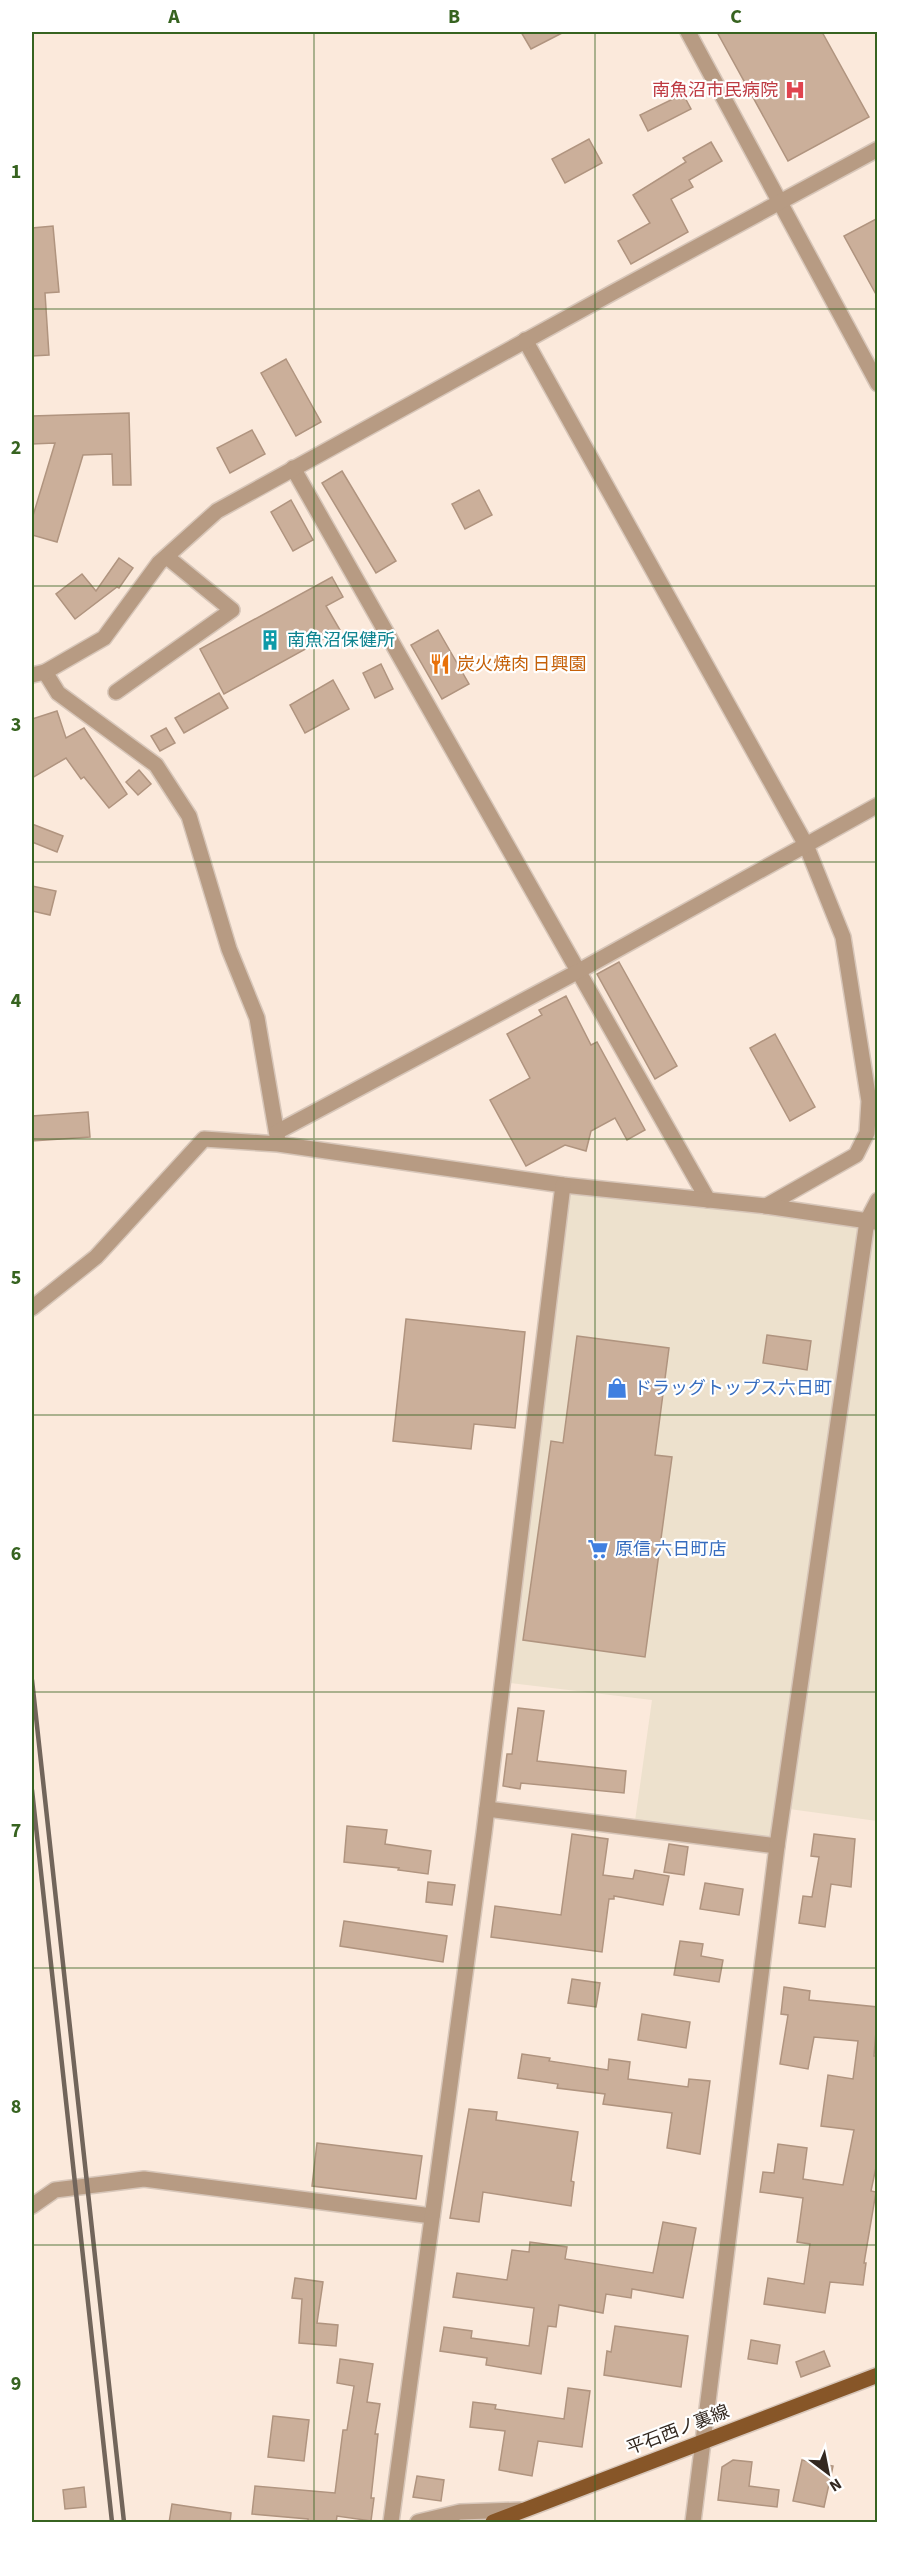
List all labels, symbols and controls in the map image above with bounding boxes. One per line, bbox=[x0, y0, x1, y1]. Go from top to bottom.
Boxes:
text: A bbox=[167, 3, 180, 31]
text: B bbox=[448, 3, 460, 31]
text: C bbox=[730, 3, 742, 31]
place label: 南魚沼市民病院 bbox=[652, 78, 778, 103]
hospital icon: 南魚沼市民病院 bbox=[783, 78, 807, 102]
text: 1 bbox=[11, 158, 21, 186]
text: 2 bbox=[11, 434, 21, 462]
building icon: 南魚沼保健所 bbox=[258, 628, 282, 652]
place label: 南魚沼保健所 bbox=[287, 628, 395, 653]
restaurant icon: 炭火焼肉 日興園 bbox=[428, 652, 452, 676]
place label: 炭火焼肉 日興園 bbox=[457, 652, 587, 677]
text: 3 bbox=[11, 711, 21, 739]
text: 4 bbox=[11, 987, 22, 1015]
text: 5 bbox=[11, 1264, 21, 1292]
shop icon: ドラッグトップス六日町 bbox=[605, 1376, 629, 1400]
place label: ドラッグトップス六日町 bbox=[634, 1376, 832, 1401]
supermarket icon: 原信 六日町店 bbox=[586, 1537, 610, 1561]
place label: 原信 六日町店 bbox=[615, 1537, 727, 1562]
text: 6 bbox=[11, 1540, 21, 1568]
text: 7 bbox=[11, 1817, 21, 1845]
text: 8 bbox=[11, 2093, 21, 2121]
text: 9 bbox=[11, 2370, 21, 2398]
street label: 平石西ノ裏線 bbox=[623, 2399, 733, 2461]
north arrow bbox=[798, 2443, 858, 2503]
text: N bbox=[825, 2473, 846, 2497]

